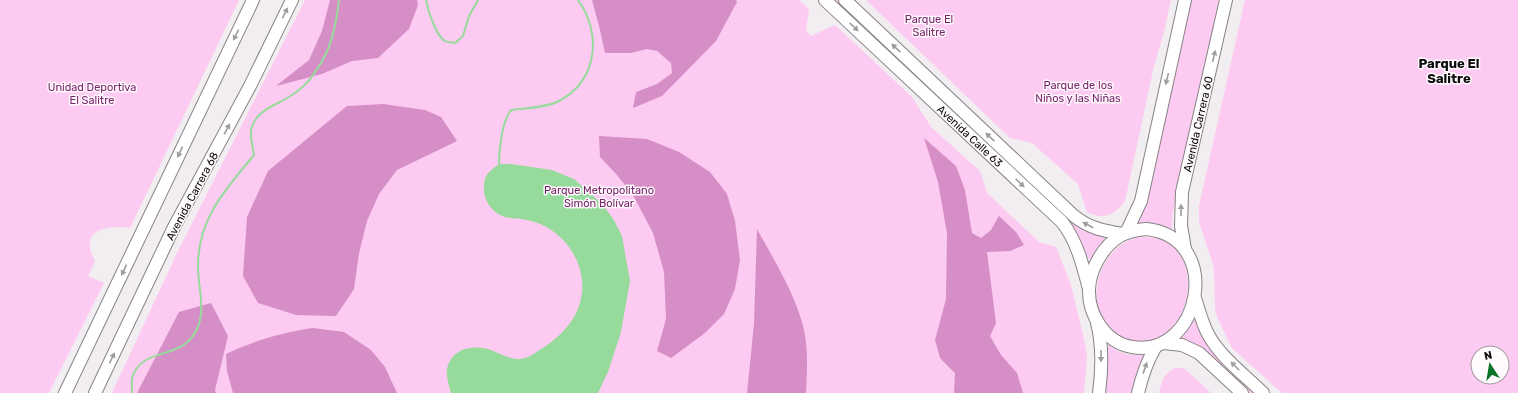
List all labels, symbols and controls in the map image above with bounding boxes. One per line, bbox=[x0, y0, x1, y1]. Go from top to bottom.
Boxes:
one-way arrow bbox=[282, 7, 288, 19]
park label: Parque El Salitre bbox=[905, 13, 953, 39]
one-way arrow bbox=[849, 22, 859, 32]
one-way arrow bbox=[233, 29, 239, 41]
one-way arrow bbox=[891, 44, 900, 53]
one-way arrow bbox=[1211, 50, 1217, 62]
district label: Parque El Salitre bbox=[1418, 56, 1480, 86]
one-way arrow bbox=[1164, 73, 1170, 85]
street label: Avenida Carrera 60 bbox=[1181, 75, 1216, 173]
park label: Parque de los Niños y las Niñas bbox=[1035, 79, 1121, 105]
park label: Unidad Deportiva El Salitre bbox=[48, 81, 136, 107]
street label: Avenida Calle 63 bbox=[934, 103, 1005, 170]
one-way arrow bbox=[223, 123, 230, 135]
one-way arrow bbox=[985, 132, 995, 142]
one-way arrow bbox=[177, 147, 183, 158]
street label: Avenida Carrera 68 bbox=[164, 150, 221, 243]
one-way arrow bbox=[1015, 178, 1025, 188]
park label: Parque Metropolitano Simón Bolívar bbox=[544, 184, 654, 210]
one-way arrow bbox=[1178, 203, 1184, 216]
one-way arrow bbox=[1082, 222, 1094, 228]
one-way arrow bbox=[121, 264, 127, 276]
north arrow bbox=[1470, 345, 1510, 385]
text: N bbox=[1483, 349, 1493, 363]
one-way arrow bbox=[1098, 350, 1104, 363]
one-way arrow bbox=[109, 352, 115, 364]
one-way arrow bbox=[1230, 361, 1240, 371]
one-way arrow bbox=[1142, 362, 1148, 374]

